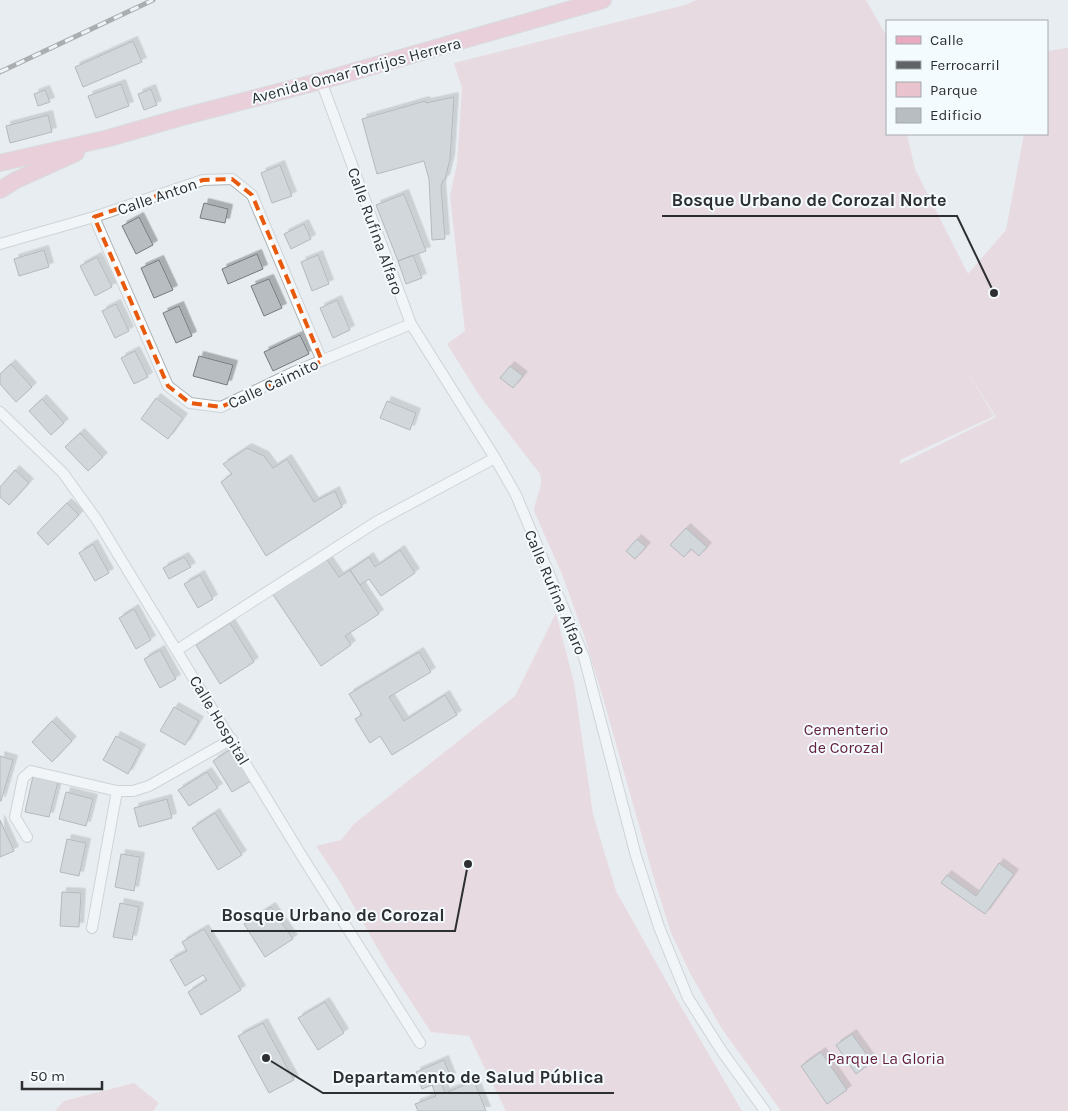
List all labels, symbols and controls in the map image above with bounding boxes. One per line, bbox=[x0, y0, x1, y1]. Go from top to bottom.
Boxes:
legend bbox=[886, 20, 1048, 135]
text: Calle bbox=[930, 31, 964, 49]
street label: Avenida Omar Torrijos Herrera bbox=[249, 33, 463, 108]
text: Ferrocarril bbox=[930, 56, 1000, 74]
text: Parque bbox=[930, 81, 978, 99]
text: Edificio bbox=[930, 106, 982, 124]
street label: Calle Rufina Alfaro bbox=[344, 165, 407, 297]
street label: Calle Anton bbox=[115, 174, 199, 219]
callout: Bosque Urbano de Corozal Norte bbox=[662, 183, 957, 216]
text: Bosque Urbano de Corozal Norte bbox=[672, 189, 947, 211]
street label: Calle Caimito bbox=[225, 354, 321, 413]
street label: Calle Rufina Alfaro bbox=[521, 527, 590, 658]
street label: Calle Hospital bbox=[185, 672, 254, 768]
park label: Cementerio de Corozal bbox=[804, 720, 888, 757]
callout: Bosque Urbano de Corozal bbox=[211, 898, 455, 931]
text: Bosque Urbano de Corozal bbox=[221, 904, 445, 926]
park label: Parque La Gloria bbox=[827, 1049, 945, 1068]
scale bar bbox=[22, 1058, 102, 1090]
callout: Departamento de Salud Pública bbox=[323, 1060, 614, 1093]
text: Departamento de Salud Pública bbox=[332, 1066, 604, 1088]
text: 50 m bbox=[30, 1067, 65, 1085]

